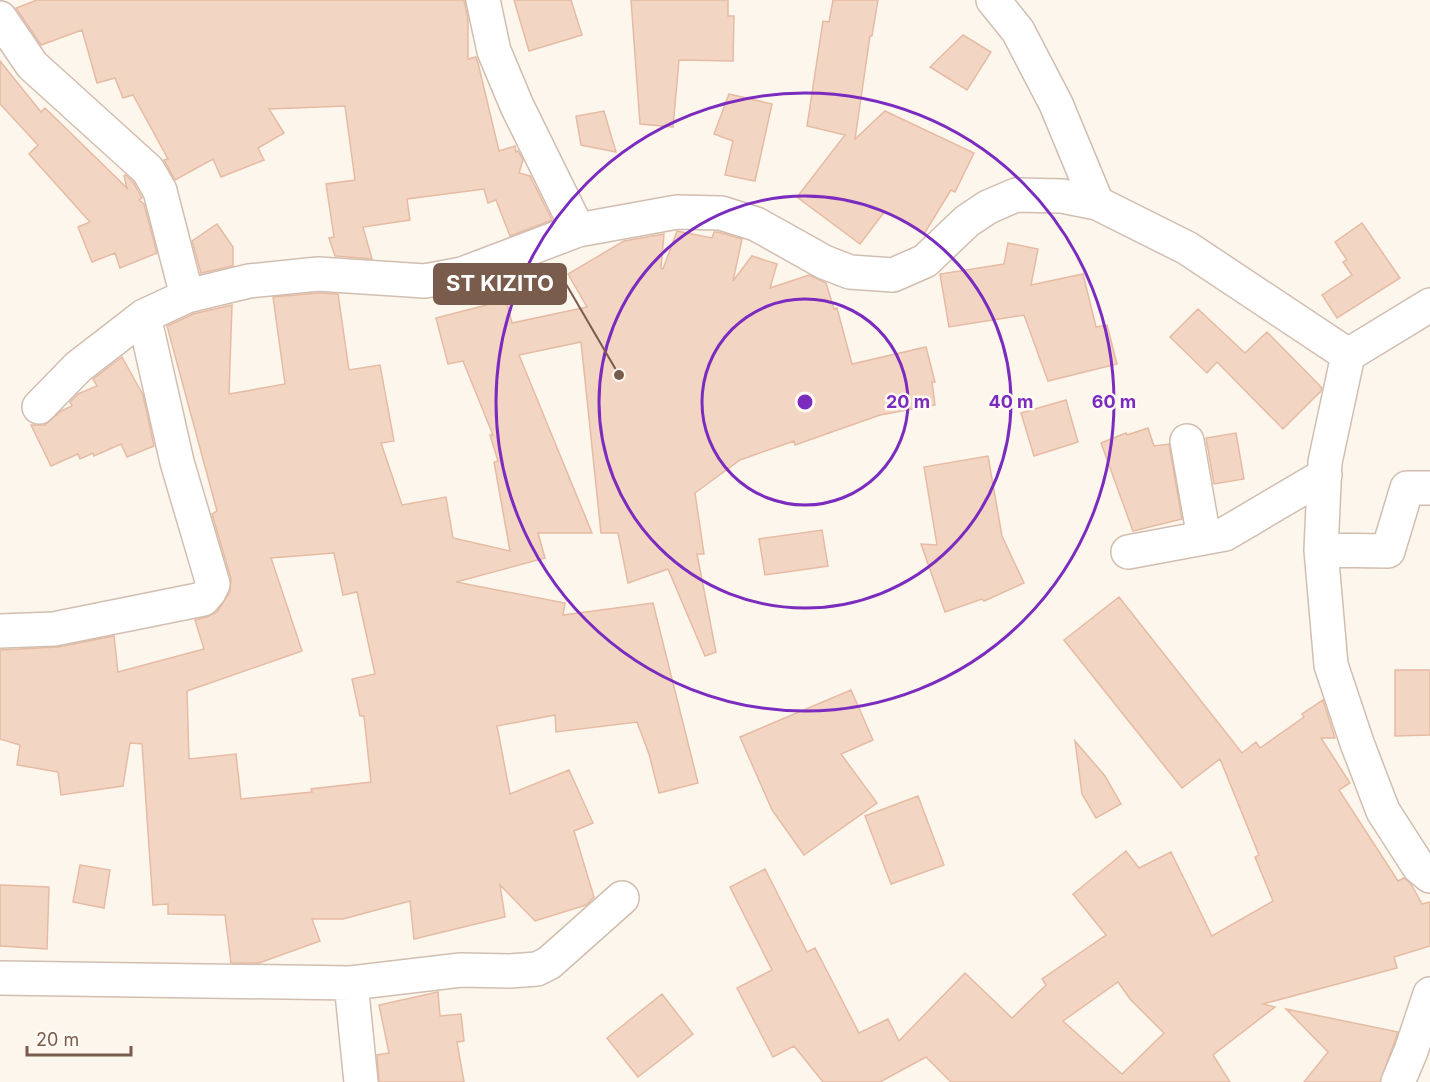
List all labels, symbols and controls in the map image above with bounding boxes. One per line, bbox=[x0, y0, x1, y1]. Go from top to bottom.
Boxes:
callout: ST KIZITO bbox=[434, 264, 566, 304]
text: ST KIZITO bbox=[446, 270, 554, 296]
text: 20 m bbox=[886, 391, 930, 412]
text: 40 m bbox=[989, 391, 1034, 412]
text: 60 m bbox=[1092, 391, 1136, 412]
centre of rings bbox=[795, 392, 815, 412]
scale bar bbox=[27, 1019, 130, 1057]
text: 20 m bbox=[36, 1029, 79, 1050]

